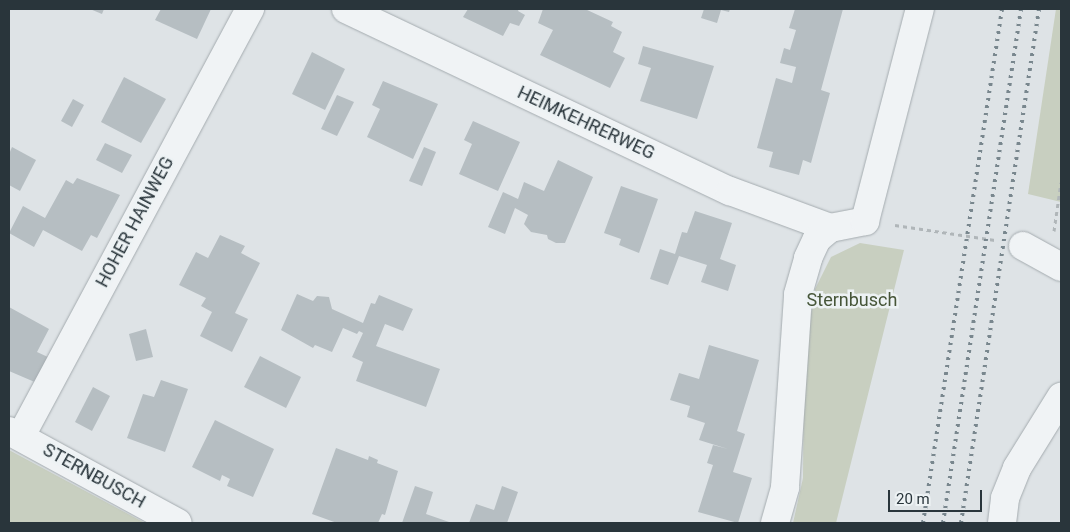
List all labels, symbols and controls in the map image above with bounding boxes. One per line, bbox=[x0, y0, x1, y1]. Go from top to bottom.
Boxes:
street label: HEIMKEHRERWEG bbox=[514, 82, 658, 164]
street label: HOHER HAINWEG bbox=[91, 153, 179, 291]
park label: Sternbusch bbox=[807, 289, 897, 311]
street label: STERNBUSCH bbox=[39, 439, 149, 513]
scale bar bbox=[890, 480, 984, 512]
text: 20 m bbox=[896, 490, 930, 508]

